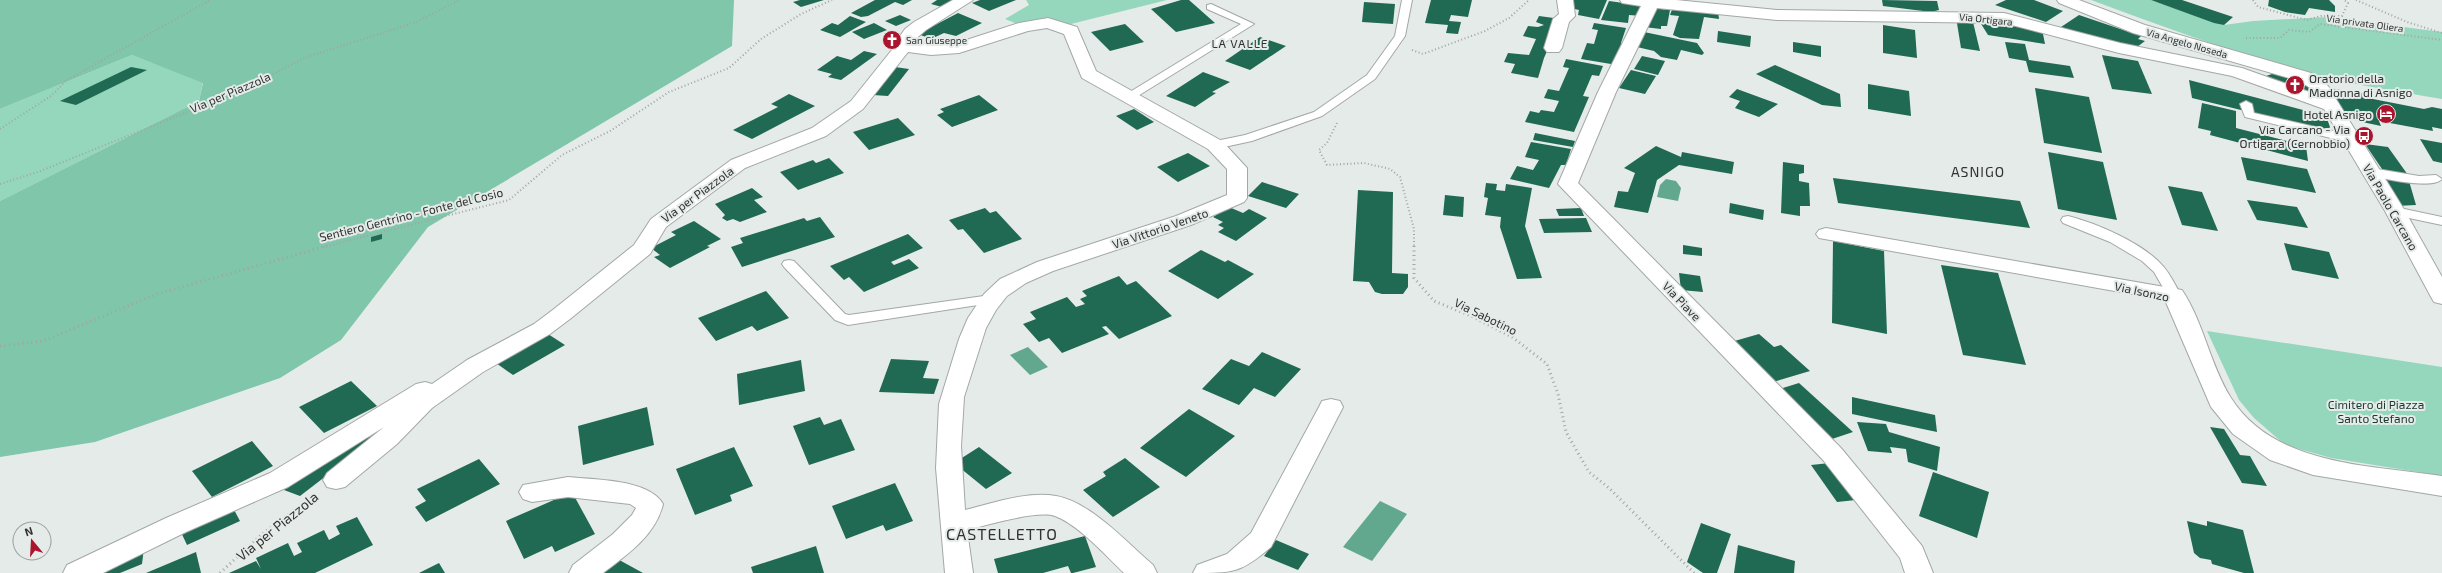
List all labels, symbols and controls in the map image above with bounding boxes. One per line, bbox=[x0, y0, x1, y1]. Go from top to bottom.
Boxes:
street label: Via Ortigara bbox=[1959, 10, 2013, 28]
street label: Via privata Oliera bbox=[2326, 12, 2404, 34]
street label: Via Angelo Noseda bbox=[2145, 26, 2229, 60]
church icon: San Giuseppe bbox=[881, 29, 903, 51]
place label: San Giuseppe bbox=[906, 34, 967, 46]
district label: LA VALLE bbox=[1211, 36, 1269, 50]
street label: Via per Piazzola bbox=[188, 69, 272, 115]
place label: Oratorio della Madonna di Asnigo bbox=[2309, 71, 2412, 99]
church icon: Oratorio della Madonna di Asnigo bbox=[2284, 74, 2306, 96]
hotel icon: Hotel Asnigo bbox=[2375, 103, 2397, 125]
place label: Hotel Asnigo bbox=[2304, 107, 2372, 121]
place label: Via Carcano - Via Ortigara (Cernobbio) bbox=[2240, 122, 2350, 150]
bus stop icon: Via Carcano - Via Ortigara (Cernobbio) bbox=[2353, 125, 2375, 147]
street label: Via Paolo Carcano bbox=[2361, 161, 2421, 253]
street label: Via per Piazzola bbox=[658, 163, 736, 225]
district label: ASNIGO bbox=[1951, 163, 2005, 180]
street label: Sentiero Gentrino - Fonte del Cosio bbox=[318, 184, 504, 244]
street label: Via Vittorio Veneto bbox=[1110, 205, 1210, 251]
street label: Via Isonzo bbox=[2113, 278, 2171, 304]
street label: Via Piave bbox=[1660, 279, 1704, 323]
street label: Via Sabotino bbox=[1452, 295, 1520, 337]
park label: Cimitero di Piazza Santo Stefano bbox=[2328, 397, 2424, 425]
street label: Via per Piazzola bbox=[233, 488, 321, 564]
north arrow bbox=[12, 521, 52, 561]
text: N bbox=[23, 524, 35, 538]
district label: CASTELLETTO bbox=[946, 524, 1058, 543]

